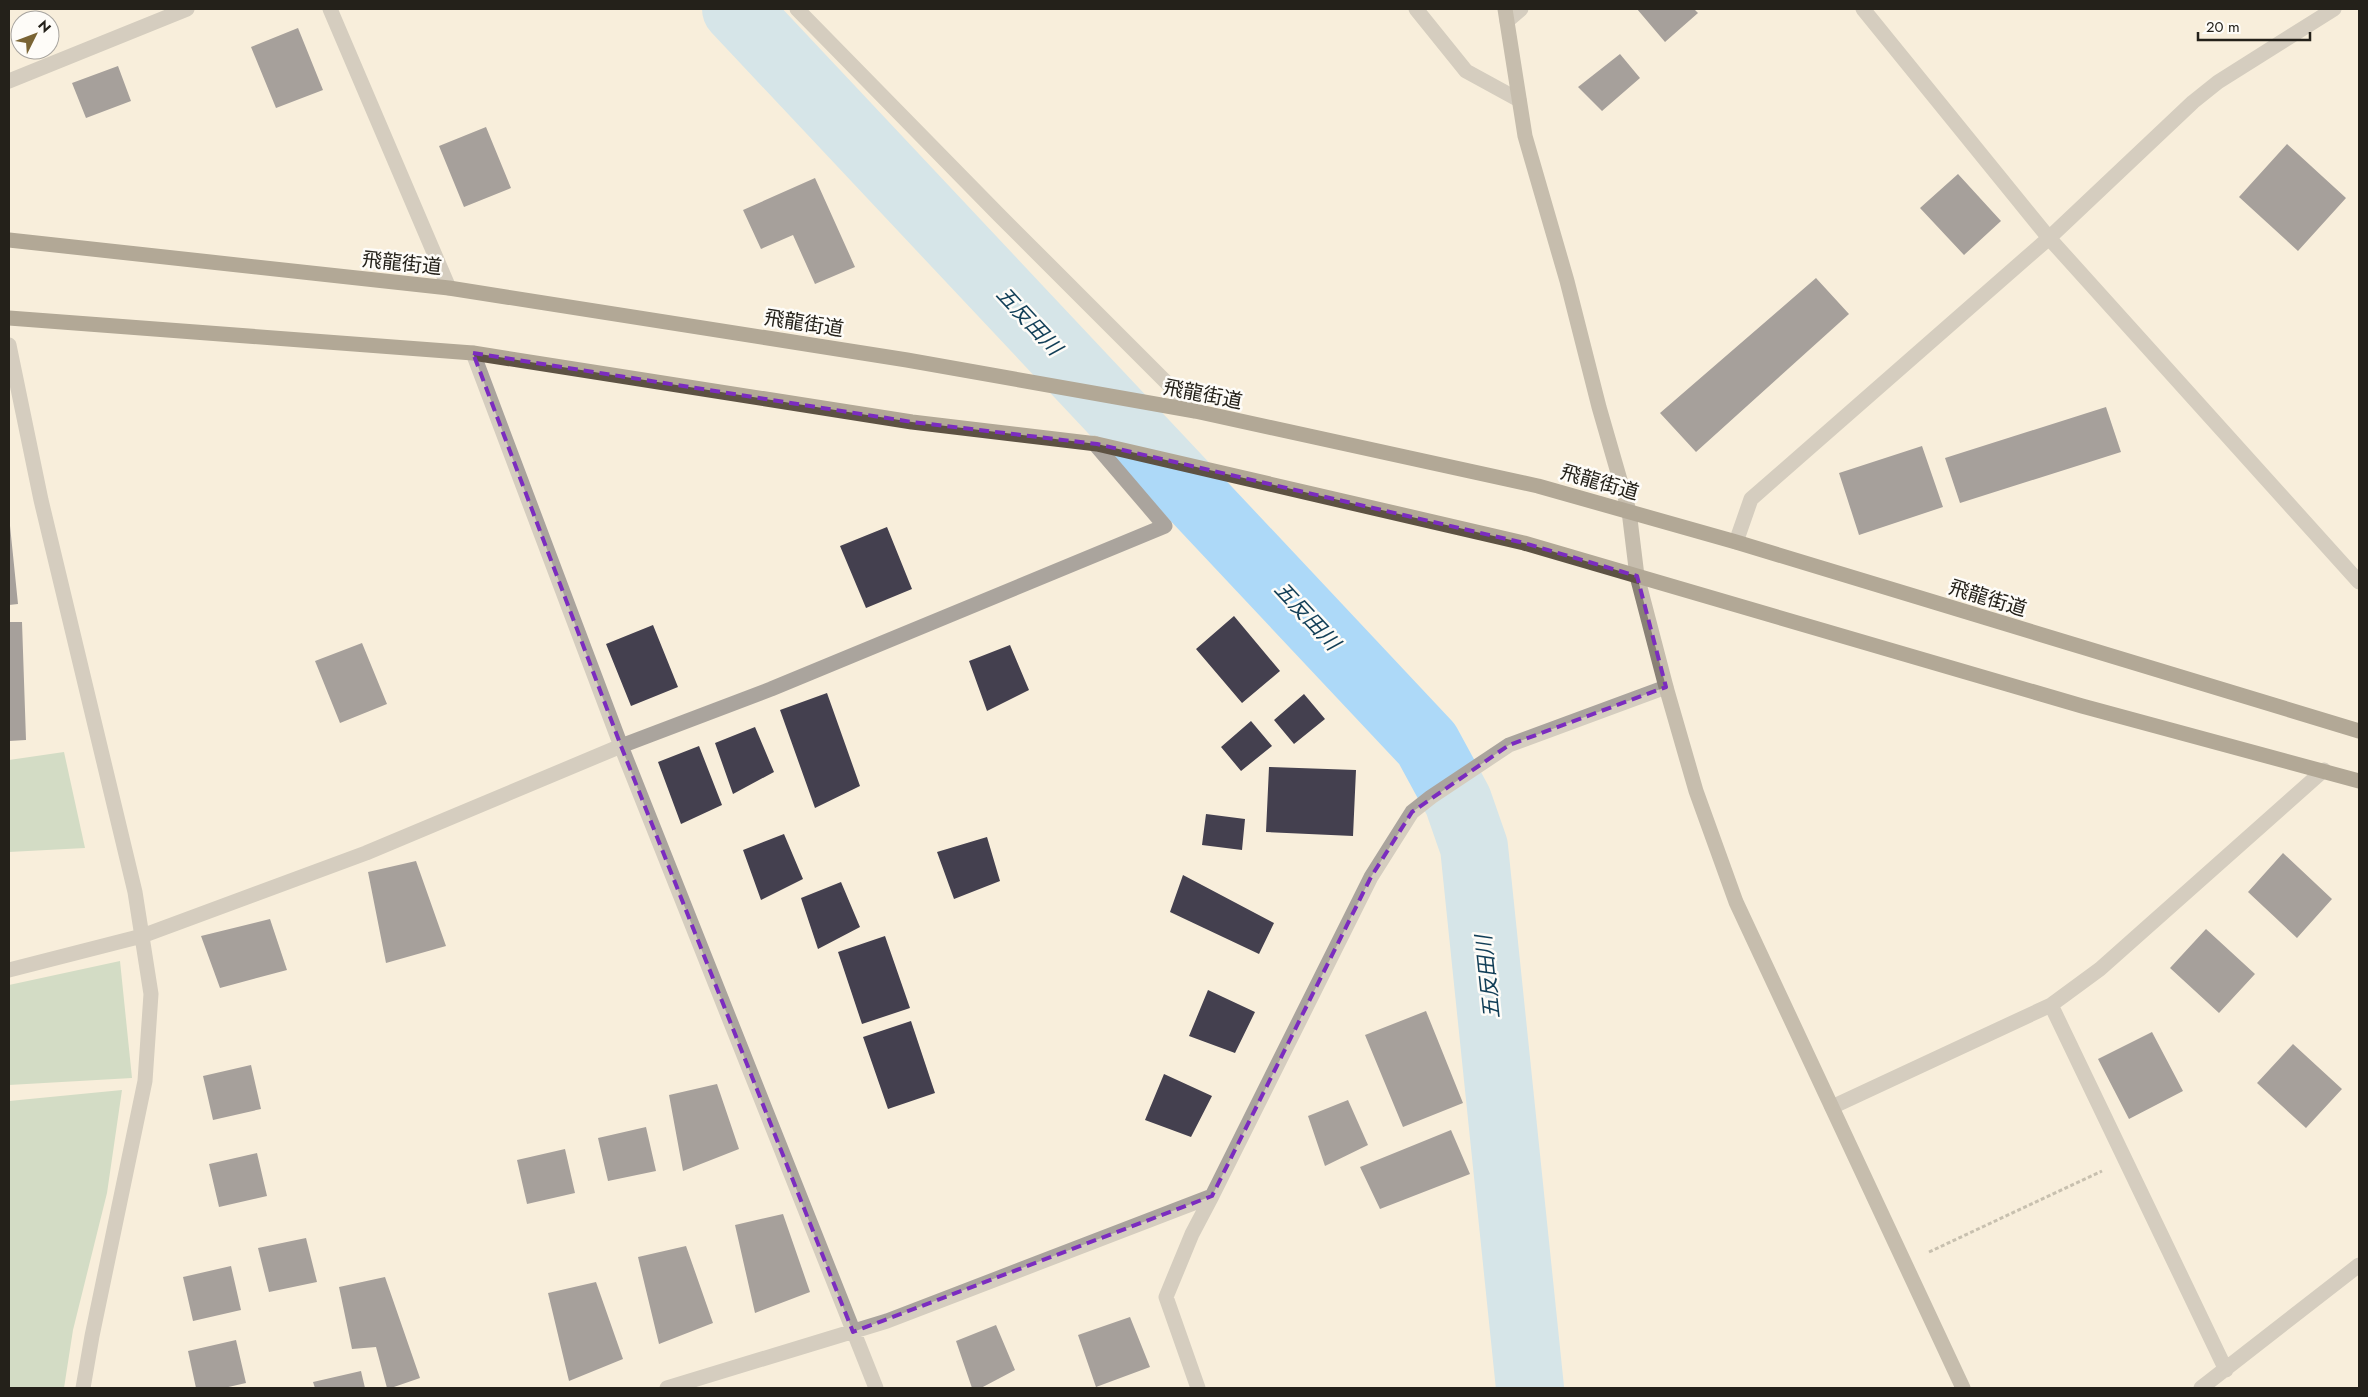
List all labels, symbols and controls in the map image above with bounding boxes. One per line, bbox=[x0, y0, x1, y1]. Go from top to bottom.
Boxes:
north arrow bbox=[10, 10, 60, 60]
scale bar bbox=[2198, 10, 2310, 42]
text: N bbox=[34, 15, 56, 37]
text: 20 m bbox=[2206, 16, 2240, 38]
street label: 飛龍街道 bbox=[361, 245, 443, 282]
water label: 五反田川 bbox=[989, 280, 1070, 363]
street label: 飛龍街道 bbox=[762, 303, 846, 344]
street label: 飛龍街道 bbox=[1161, 373, 1245, 416]
street label: 飛龍街道 bbox=[1557, 458, 1642, 507]
street label: 飛龍街道 bbox=[1945, 573, 2030, 624]
water label: 五反田川 bbox=[1267, 575, 1348, 658]
water label: 五反田川 bbox=[1468, 932, 1507, 1020]

